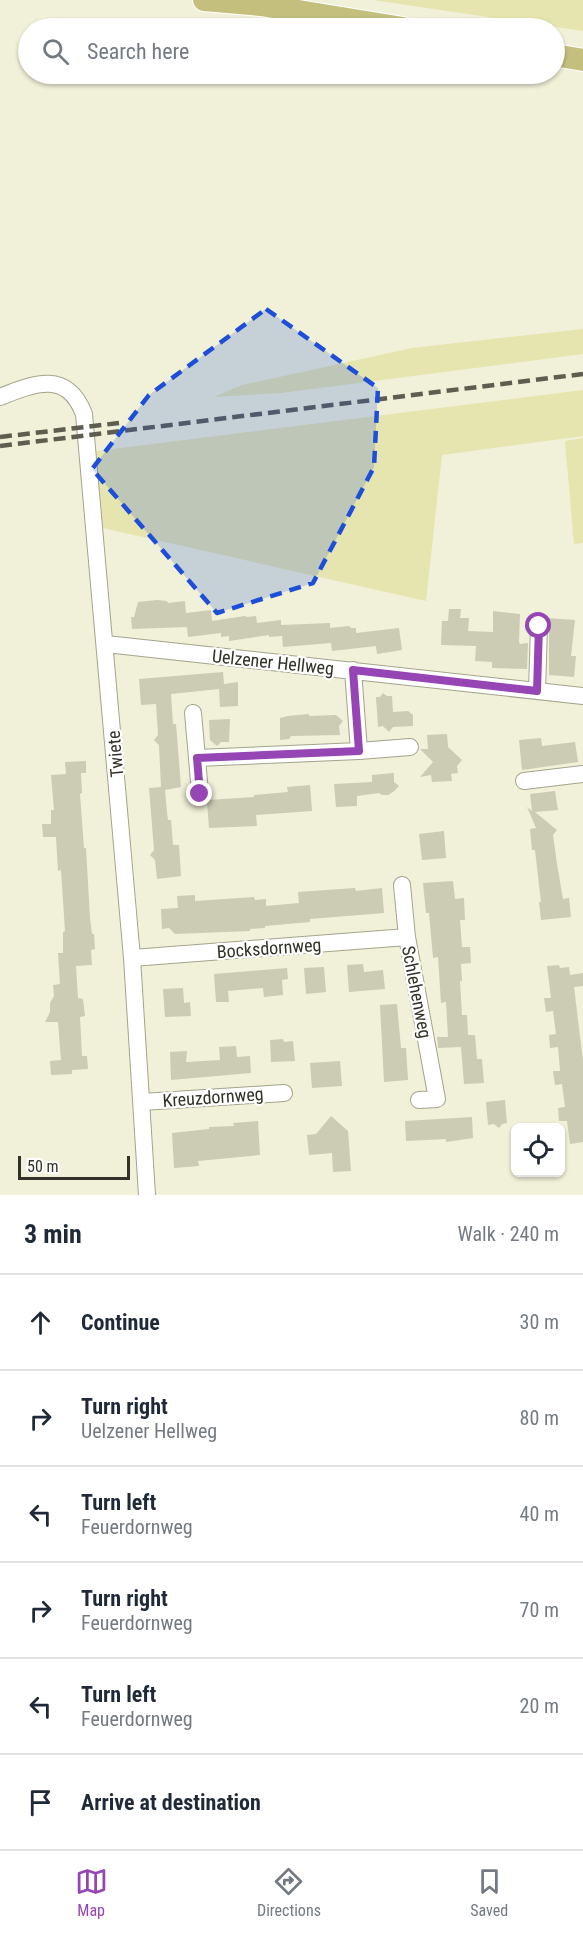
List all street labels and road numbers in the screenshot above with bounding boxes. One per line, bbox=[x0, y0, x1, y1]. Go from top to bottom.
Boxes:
street label: Uelzener Hellweg bbox=[211, 645, 335, 679]
street label: Twiete bbox=[102, 730, 128, 778]
street label: Bocksdornweg bbox=[216, 934, 322, 962]
street label: Schlehenweg bbox=[398, 944, 436, 1040]
street label: Kreuzdornweg bbox=[162, 1083, 264, 1111]

